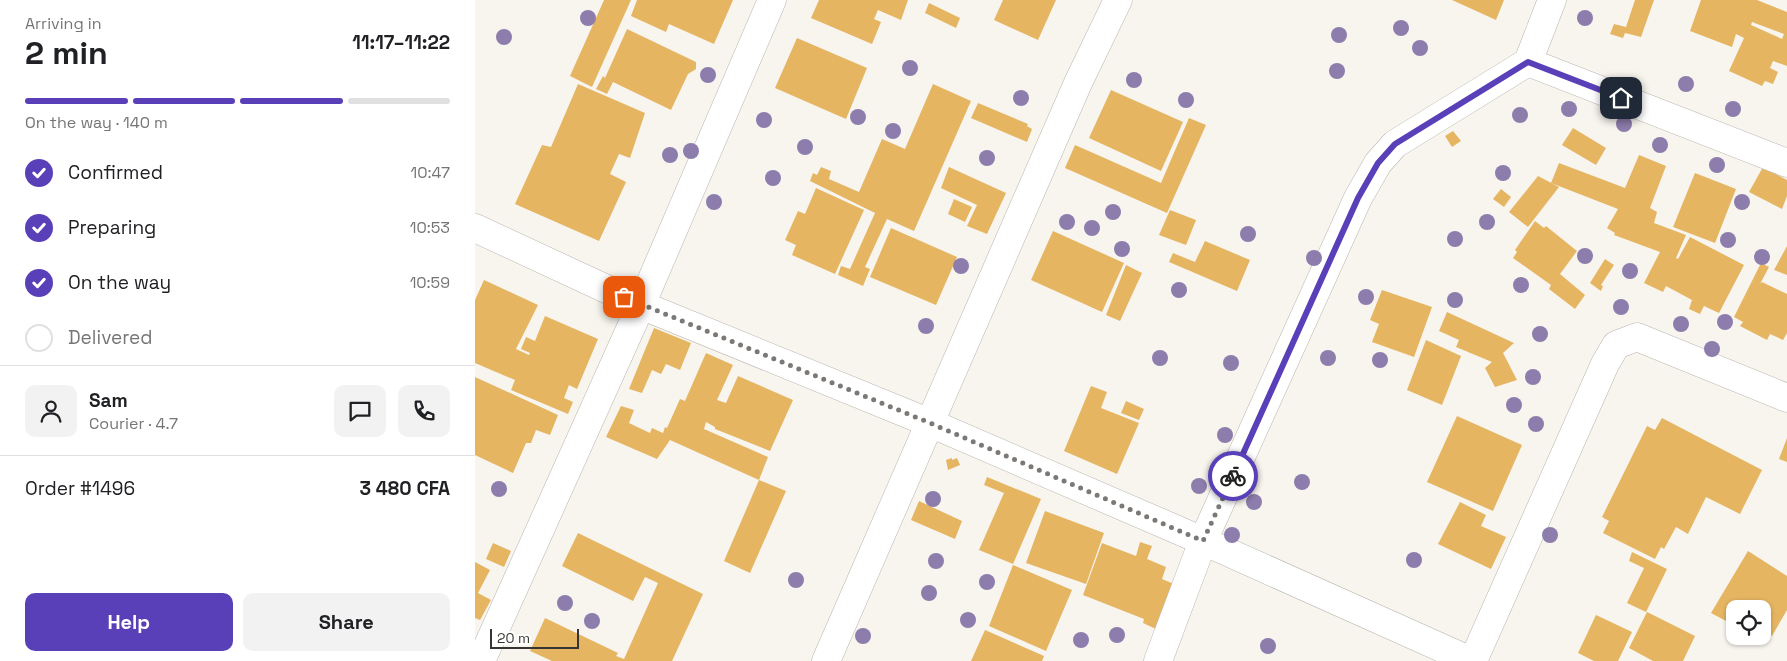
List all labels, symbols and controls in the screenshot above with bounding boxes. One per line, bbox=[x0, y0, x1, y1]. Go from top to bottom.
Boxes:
text: Arriving in bbox=[25, 13, 102, 34]
text: 11:17–11:22 bbox=[352, 30, 450, 55]
text: 2 min bbox=[25, 33, 108, 73]
pin bbox=[1600, 77, 1642, 119]
icon: home bbox=[1607, 84, 1635, 112]
text: On the way · 140 m bbox=[25, 112, 168, 133]
icon: check bbox=[25, 159, 53, 187]
text: Confirmed bbox=[68, 160, 163, 185]
text: 10:47 bbox=[410, 162, 450, 183]
icon: check bbox=[25, 214, 53, 242]
text: Preparing bbox=[68, 215, 156, 240]
text: 10:53 bbox=[410, 217, 450, 238]
icon: check bbox=[25, 269, 53, 297]
text: On the way bbox=[68, 270, 171, 295]
text: 10:59 bbox=[410, 272, 450, 293]
pin bbox=[603, 276, 645, 318]
icon: bag bbox=[610, 283, 638, 311]
text: Delivered bbox=[68, 325, 153, 350]
button: person bbox=[25, 385, 77, 437]
button: chat bbox=[334, 385, 386, 437]
button: phone bbox=[398, 385, 450, 437]
text: Sam bbox=[89, 388, 128, 413]
text: Courier · 4.7 bbox=[89, 413, 178, 434]
courier bbox=[1208, 451, 1258, 501]
icon: bike bbox=[1219, 462, 1247, 490]
text: Order #1496 bbox=[25, 476, 135, 501]
text: 3 480 CFA bbox=[359, 476, 450, 501]
button: Help bbox=[25, 593, 233, 651]
button: Share bbox=[243, 593, 450, 651]
map controls bbox=[1726, 600, 1771, 645]
button: locate bbox=[1726, 600, 1771, 645]
scale bar bbox=[490, 626, 579, 649]
text: 20 m bbox=[497, 629, 530, 647]

